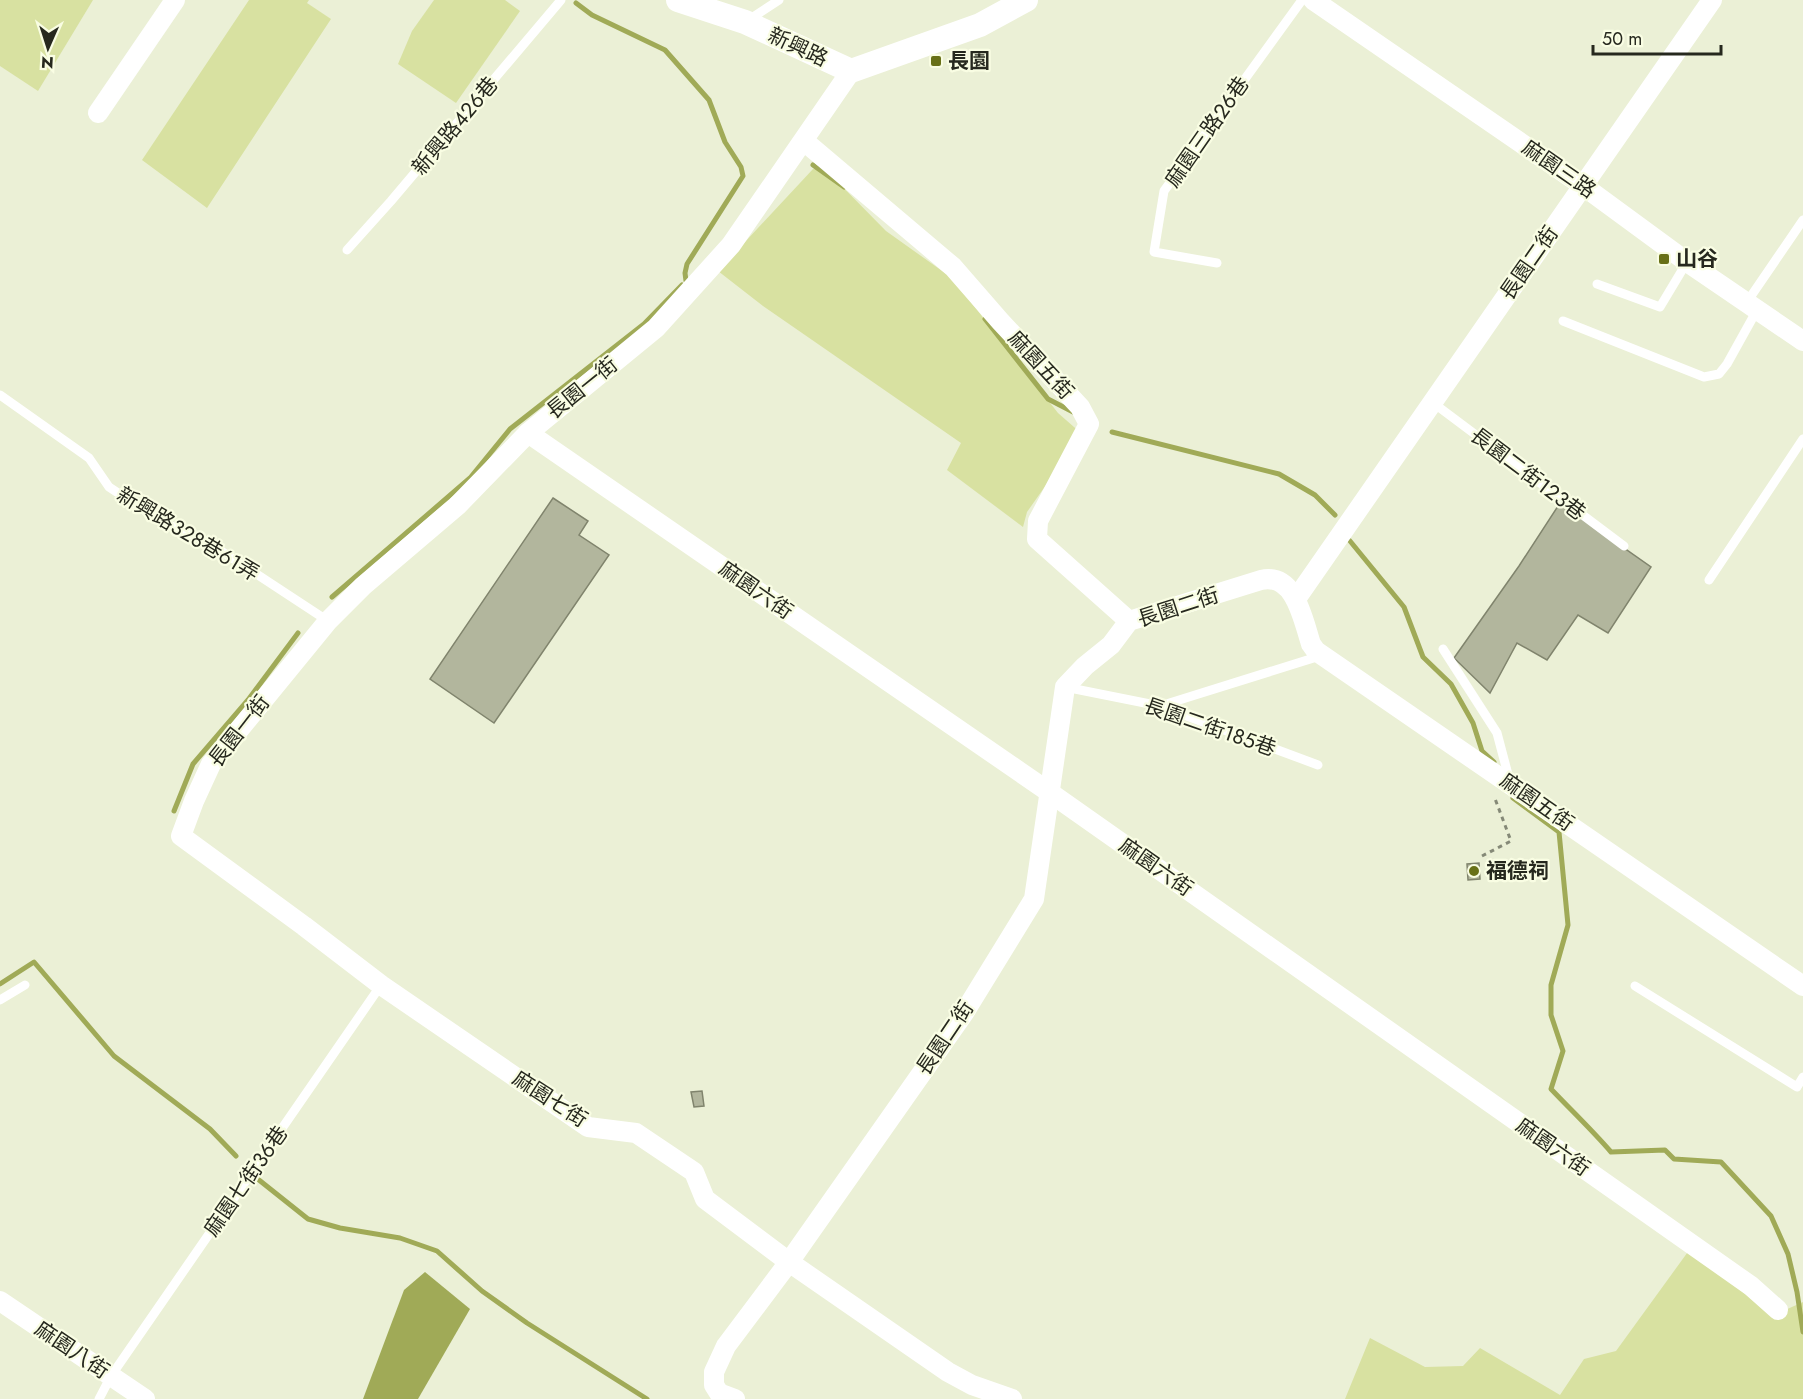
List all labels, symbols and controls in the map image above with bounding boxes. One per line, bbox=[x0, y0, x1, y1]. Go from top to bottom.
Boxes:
north arrow bbox=[18, 18, 78, 78]
scale bar bbox=[1593, 18, 1720, 56]
street label: 新興路 bbox=[763, 20, 833, 74]
text: 50 m bbox=[1602, 26, 1642, 52]
place label: 長園 bbox=[948, 46, 990, 76]
text: N bbox=[40, 51, 54, 74]
marker: 長園 bbox=[929, 54, 943, 68]
street label: 新興路426巷 bbox=[405, 70, 505, 182]
street label: 麻園三路26巷 bbox=[1158, 71, 1256, 193]
street label: 麻園三路 bbox=[1516, 133, 1602, 205]
street label: 長園二街 bbox=[1493, 220, 1565, 306]
place label: 山谷 bbox=[1676, 244, 1718, 274]
marker: 山谷 bbox=[1657, 252, 1671, 266]
street label: 麻園五街 bbox=[1001, 324, 1081, 406]
street label: 長園一街 bbox=[540, 350, 624, 426]
street label: 長園二街123巷 bbox=[1464, 421, 1592, 527]
street label: 新興路328巷61弄 bbox=[111, 480, 265, 588]
street label: 麻園六街 bbox=[713, 554, 799, 626]
street label: 長園二街 bbox=[1133, 580, 1223, 634]
street label: 長園一街 bbox=[201, 689, 277, 773]
street label: 長園二街185巷 bbox=[1140, 690, 1280, 764]
street label: 麻園五街 bbox=[1494, 766, 1580, 838]
street label: 麻園六街 bbox=[1113, 831, 1199, 903]
place label: 福德祠 bbox=[1486, 856, 1549, 886]
marker: 福德祠 bbox=[1467, 864, 1481, 878]
street label: 長園二街 bbox=[909, 995, 981, 1081]
street label: 麻園七街 bbox=[507, 1064, 593, 1134]
street label: 麻園六街 bbox=[1510, 1111, 1596, 1183]
street label: 麻園七街36巷 bbox=[197, 1120, 295, 1242]
street label: 麻園八街 bbox=[29, 1314, 115, 1386]

